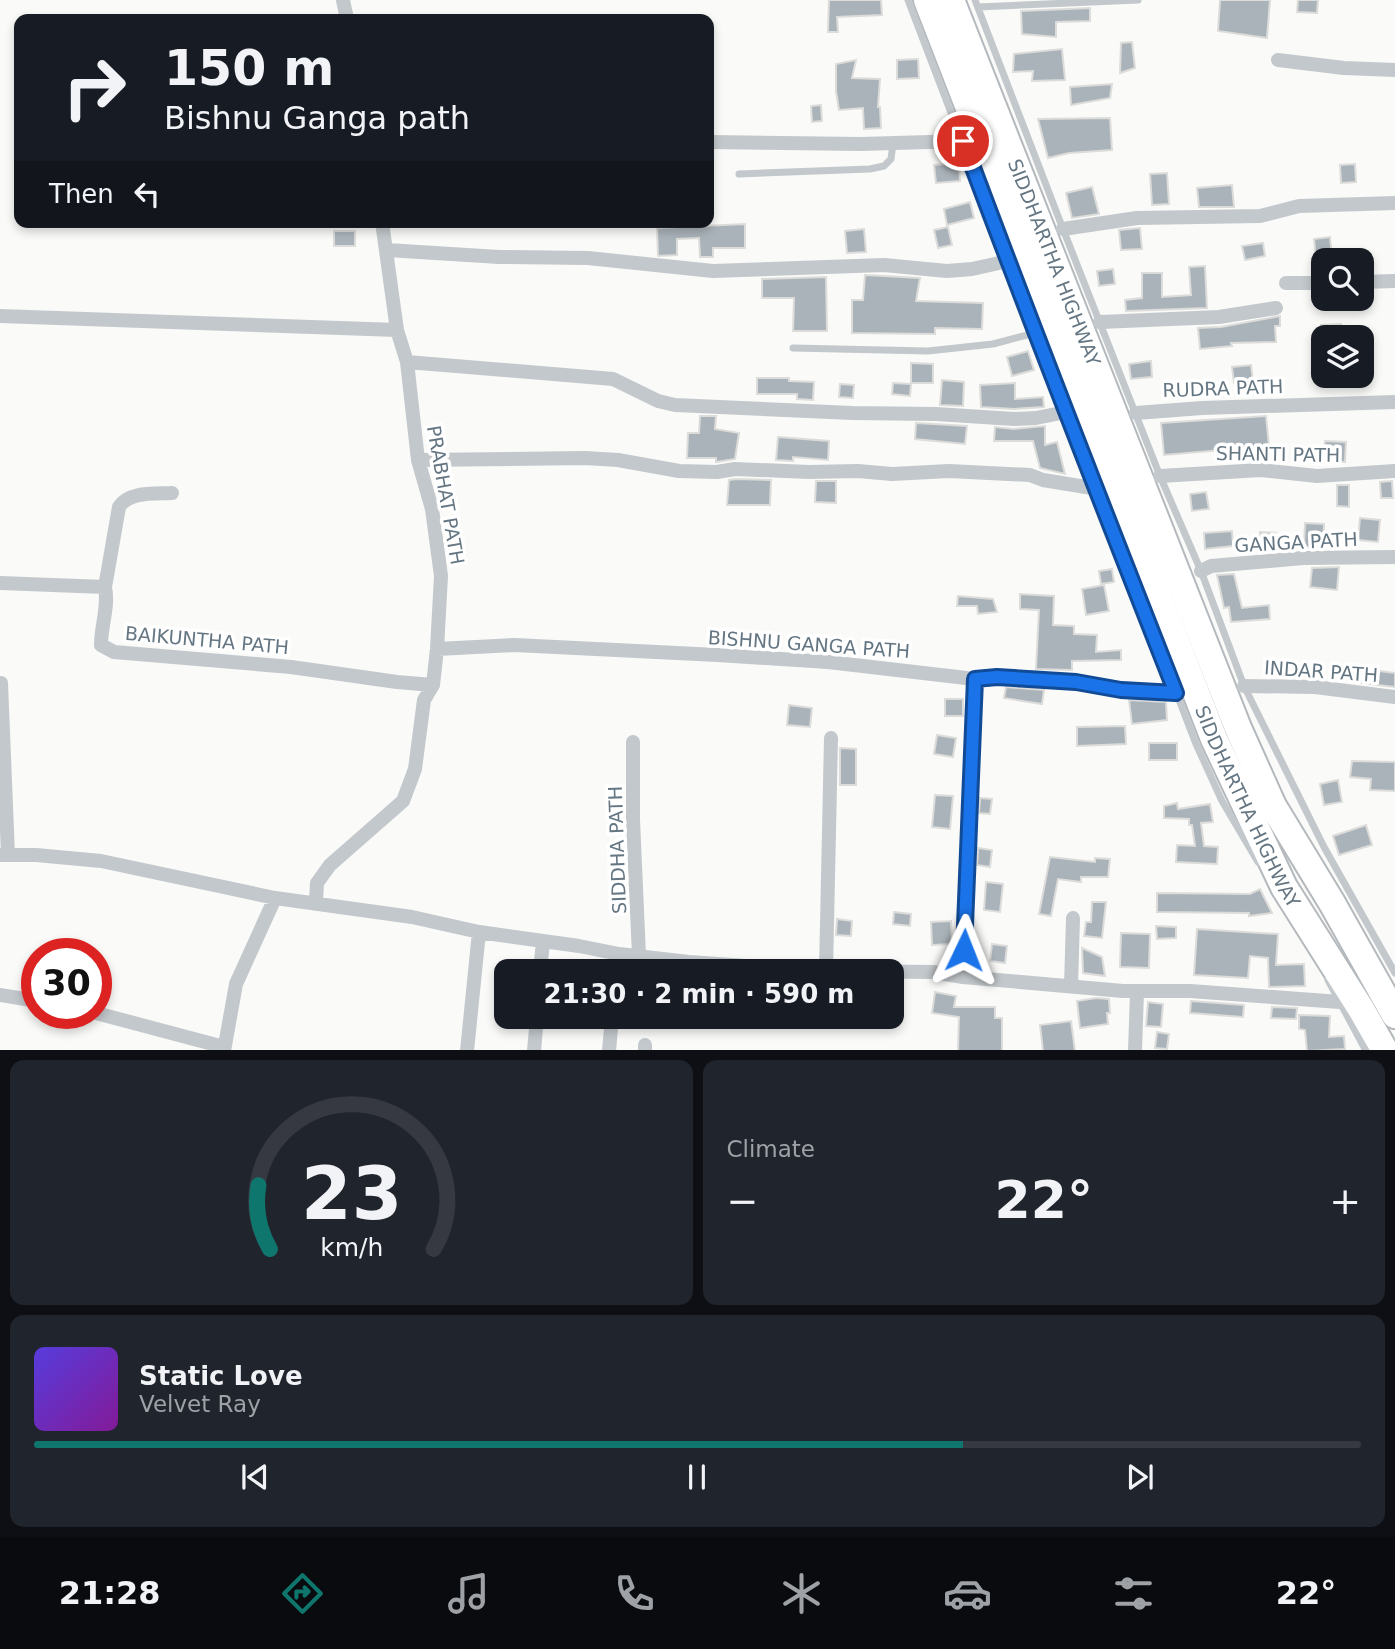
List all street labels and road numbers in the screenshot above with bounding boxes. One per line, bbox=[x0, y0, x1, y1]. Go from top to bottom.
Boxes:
street label: SIDDHARTHA HIGHWAY bbox=[1004, 156, 1105, 369]
street label: RUDRA PATH bbox=[1162, 375, 1284, 401]
street label: PRABHAT PATH bbox=[423, 424, 469, 566]
street label: SHANTI PATH bbox=[1216, 442, 1340, 466]
street label: GANGA PATH bbox=[1234, 528, 1358, 556]
street label: BAIKUNTHA PATH bbox=[124, 622, 290, 658]
street label: BISHNU GANGA PATH bbox=[707, 626, 911, 662]
street label: INDAR PATH bbox=[1263, 656, 1379, 686]
street label: SIDDHARTHA HIGHWAY bbox=[1191, 702, 1305, 912]
street label: SIDDHA PATH bbox=[604, 786, 630, 914]

